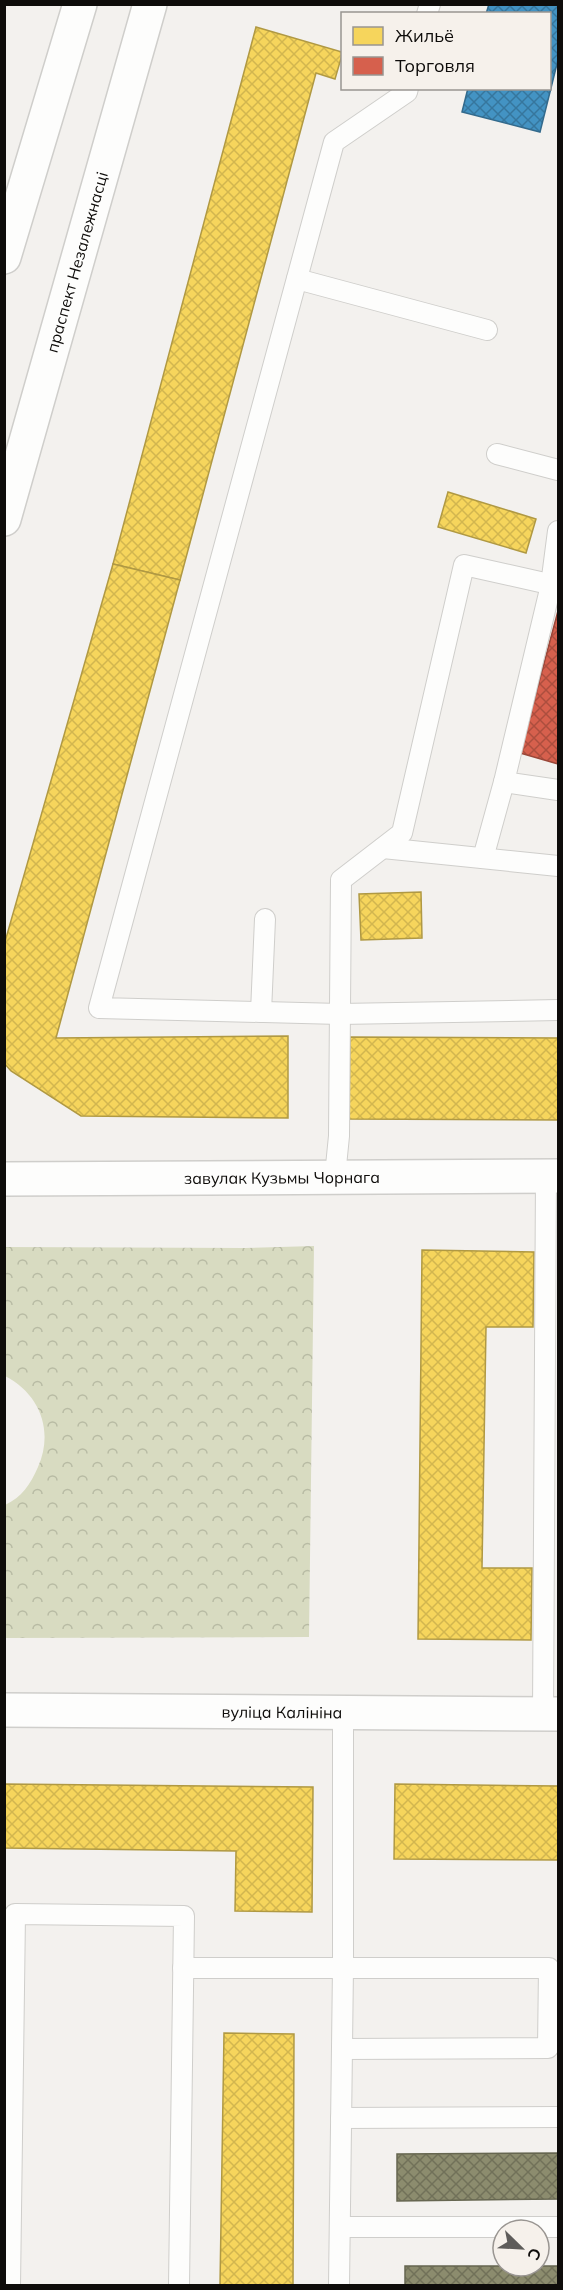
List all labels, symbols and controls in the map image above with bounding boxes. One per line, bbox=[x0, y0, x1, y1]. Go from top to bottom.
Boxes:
legend bbox=[341, 12, 551, 90]
text: Жильё bbox=[395, 24, 454, 47]
text: Торговля bbox=[395, 54, 475, 77]
street label: праспект Незалежнасці bbox=[42, 169, 112, 355]
street label: завулак Кузьмы Чорнага bbox=[184, 1167, 380, 1188]
street label: вуліца Калініна bbox=[222, 1702, 342, 1722]
north arrow bbox=[491, 2218, 551, 2278]
text: С bbox=[523, 2245, 546, 2263]

